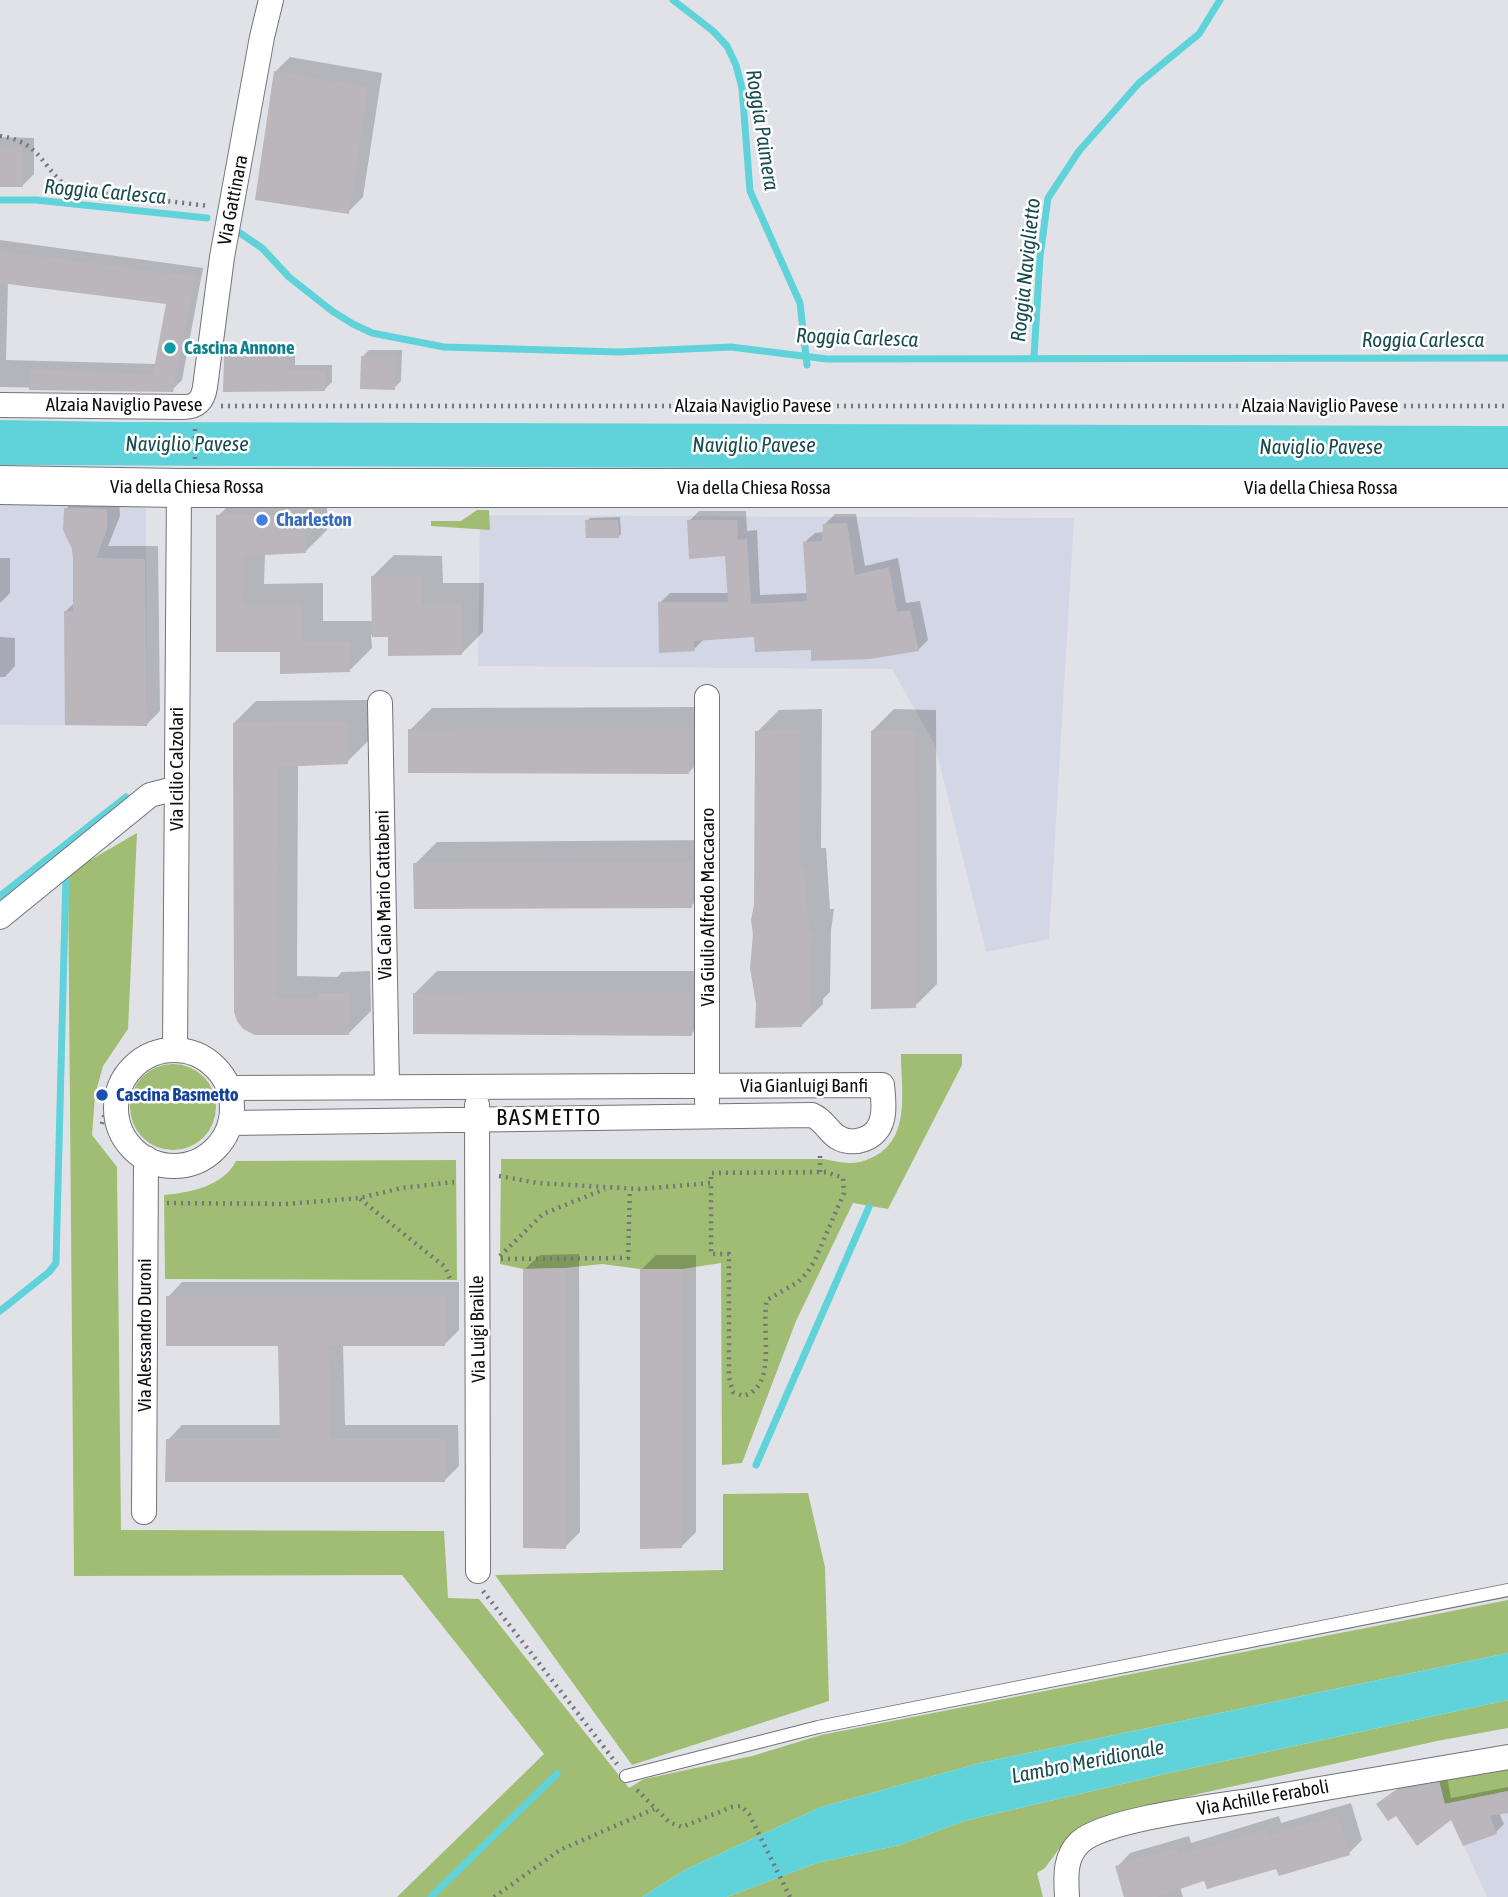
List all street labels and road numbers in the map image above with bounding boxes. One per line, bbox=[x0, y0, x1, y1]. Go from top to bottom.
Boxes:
street label: Via Gattinara bbox=[213, 153, 253, 247]
street label: Alzaia Naviglio Pavese bbox=[46, 394, 202, 416]
street label: Alzaia Naviglio Pavese bbox=[675, 395, 831, 417]
street label: Alzaia Naviglio Pavese bbox=[1242, 395, 1398, 417]
street label: Via della Chiesa Rossa bbox=[110, 476, 264, 498]
street label: Via della Chiesa Rossa bbox=[677, 477, 831, 499]
street label: Via della Chiesa Rossa bbox=[1244, 477, 1398, 499]
street label: Via Icilio Calzolari bbox=[166, 707, 188, 831]
street label: Via Giulio Alfredo Maccacaro bbox=[697, 808, 719, 1006]
street label: Via Caio Mario Cattabeni bbox=[371, 810, 397, 980]
street label: Via Gianluigi Banfi bbox=[740, 1075, 868, 1097]
street label: Via Alessandro Duroni bbox=[134, 1258, 156, 1412]
street label: Via Luigi Braille bbox=[466, 1275, 490, 1383]
street label: Via Achille Feraboli bbox=[1195, 1775, 1331, 1821]

